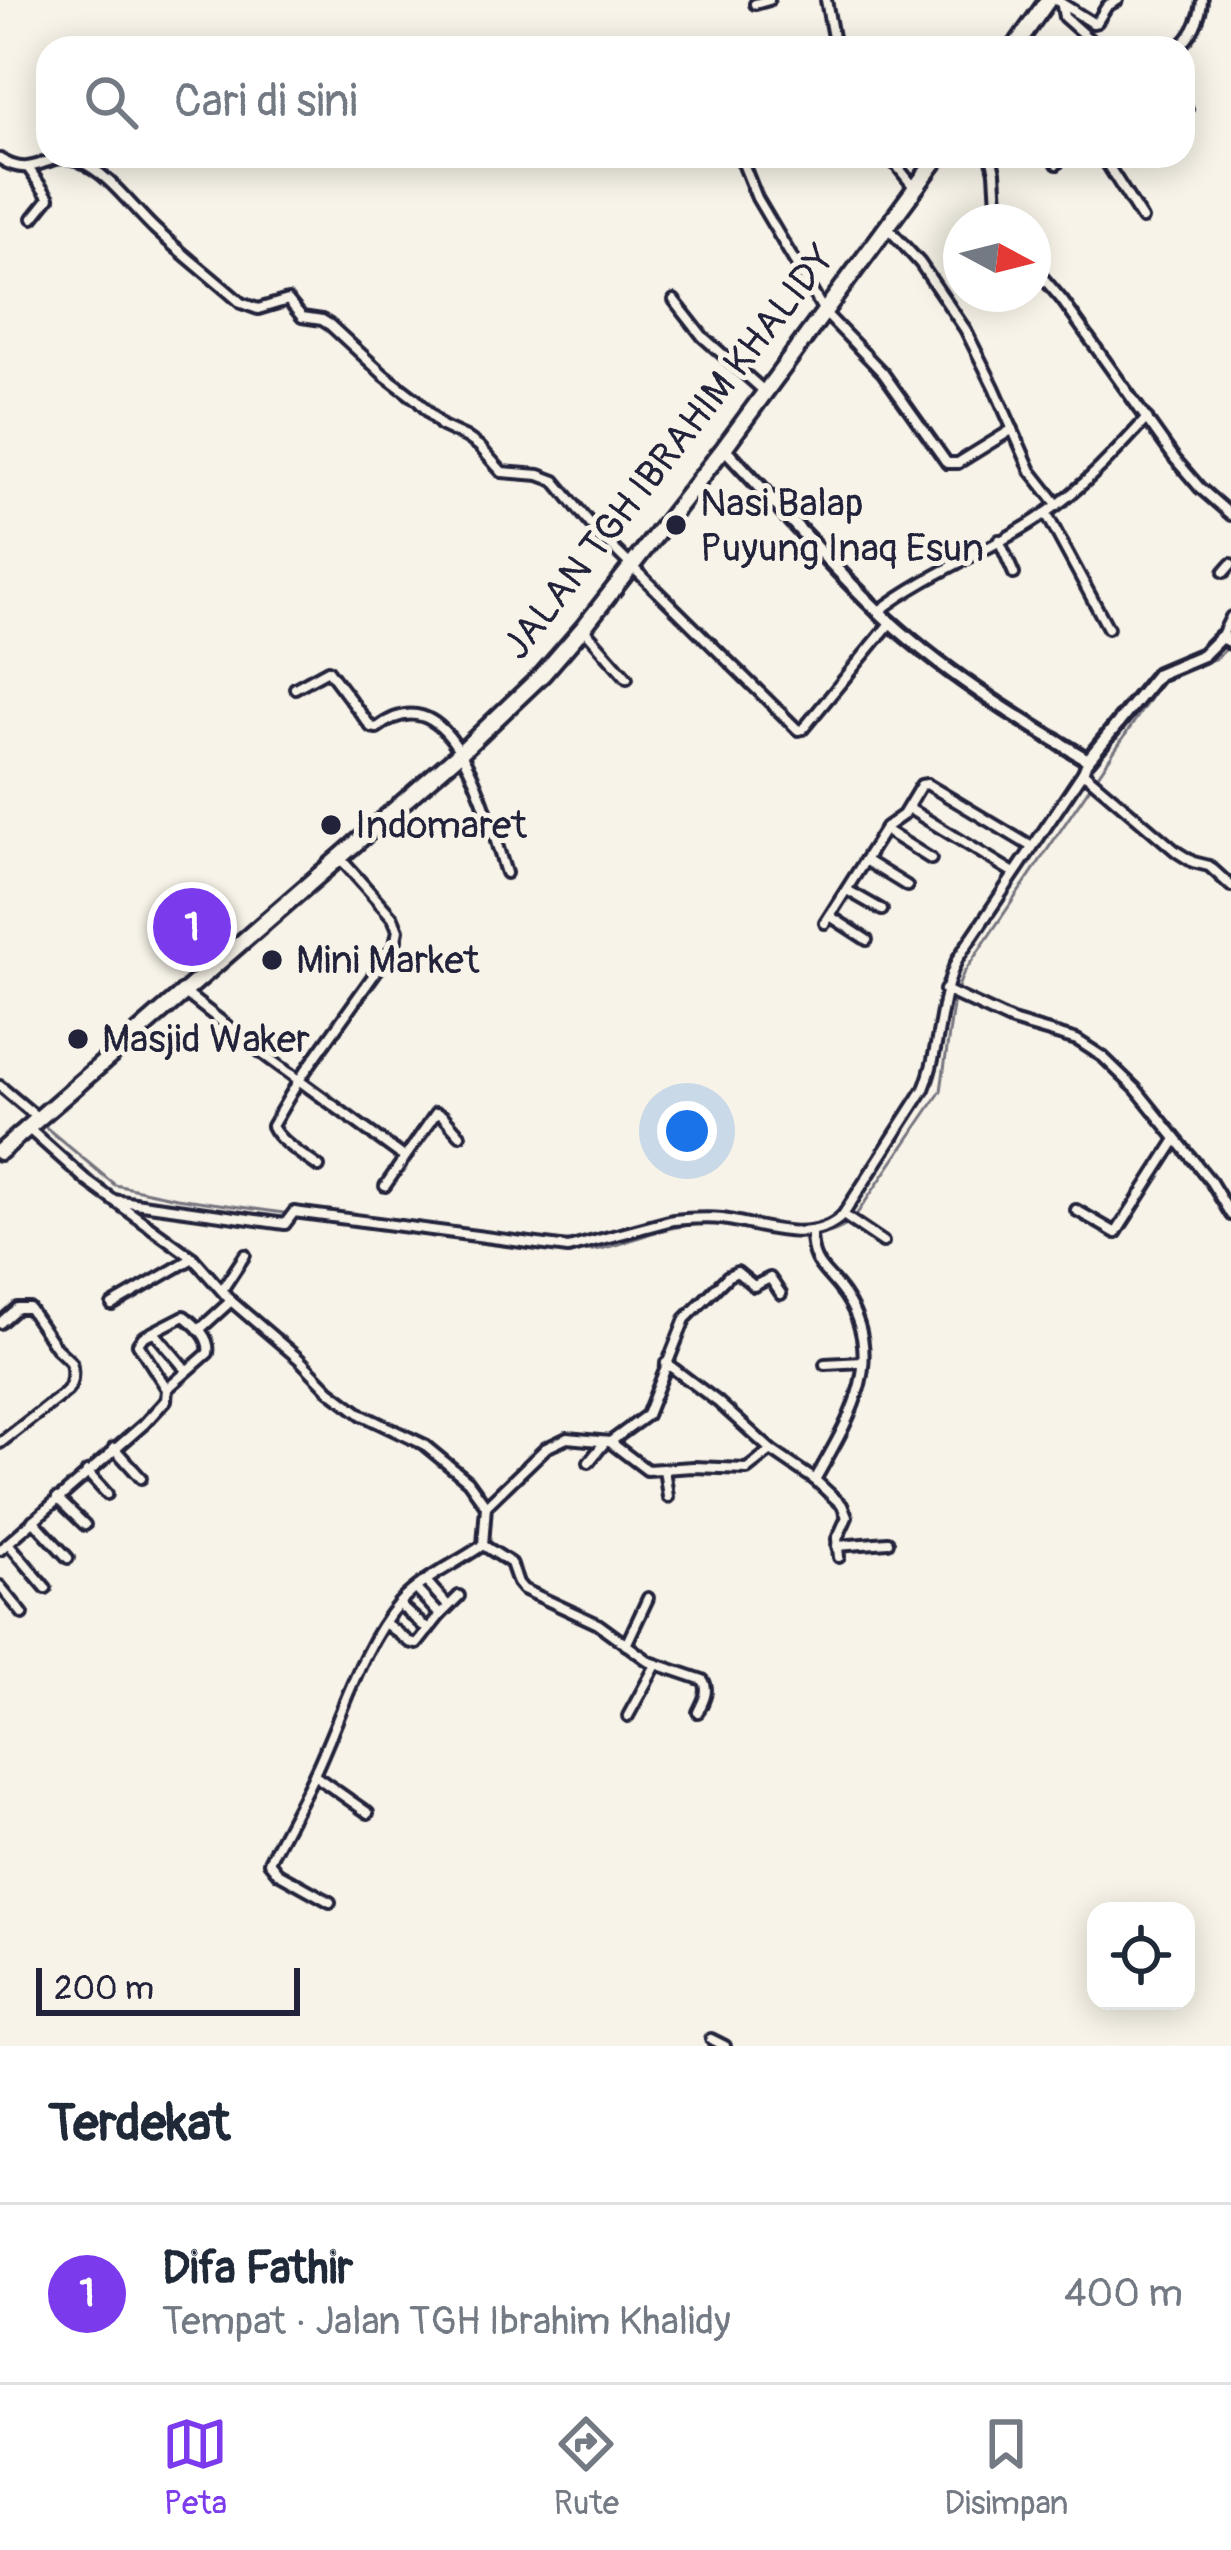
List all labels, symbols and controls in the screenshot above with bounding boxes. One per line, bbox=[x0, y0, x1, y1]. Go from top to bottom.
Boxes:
search box bbox=[36, 36, 1195, 168]
icon: search bbox=[78, 69, 144, 135]
text: Cari di sini bbox=[174, 74, 358, 130]
north arrow bbox=[943, 204, 1051, 312]
street label: JALAN TGH IBRAHIM KHALIDY bbox=[492, 235, 846, 669]
place label: Nasi Balap Puyung Inaq Esun bbox=[700, 479, 984, 573]
marker: Nasi Balap Puyung Inaq Esun bbox=[663, 512, 689, 538]
place label: Indomaret bbox=[355, 801, 527, 850]
marker: Indomaret bbox=[318, 812, 344, 838]
pin: 1 bbox=[153, 882, 231, 972]
place label: Mini Market bbox=[296, 936, 480, 985]
marker: Mini Market bbox=[259, 947, 285, 973]
place label: Masjid Waker bbox=[102, 1015, 310, 1064]
marker: Masjid Waker bbox=[65, 1026, 91, 1052]
your location bbox=[657, 1101, 717, 1161]
map controls bbox=[1087, 1902, 1195, 2010]
button: locate bbox=[1087, 1902, 1195, 2010]
scale bar bbox=[36, 1962, 300, 2015]
text: 200 m bbox=[54, 1968, 154, 2009]
text: Terdekat bbox=[48, 2092, 230, 2156]
text: Difa Fathir bbox=[162, 2241, 353, 2297]
text: 1 bbox=[79, 2269, 95, 2318]
text: 400 m bbox=[1064, 2269, 1183, 2318]
text: Tempat · Jalan TGH Ibrahim Khalidy bbox=[162, 2297, 731, 2346]
tab: Peta bbox=[162, 2411, 228, 2524]
tab: Rute bbox=[553, 2411, 619, 2524]
tab: Disimpan bbox=[944, 2411, 1069, 2524]

